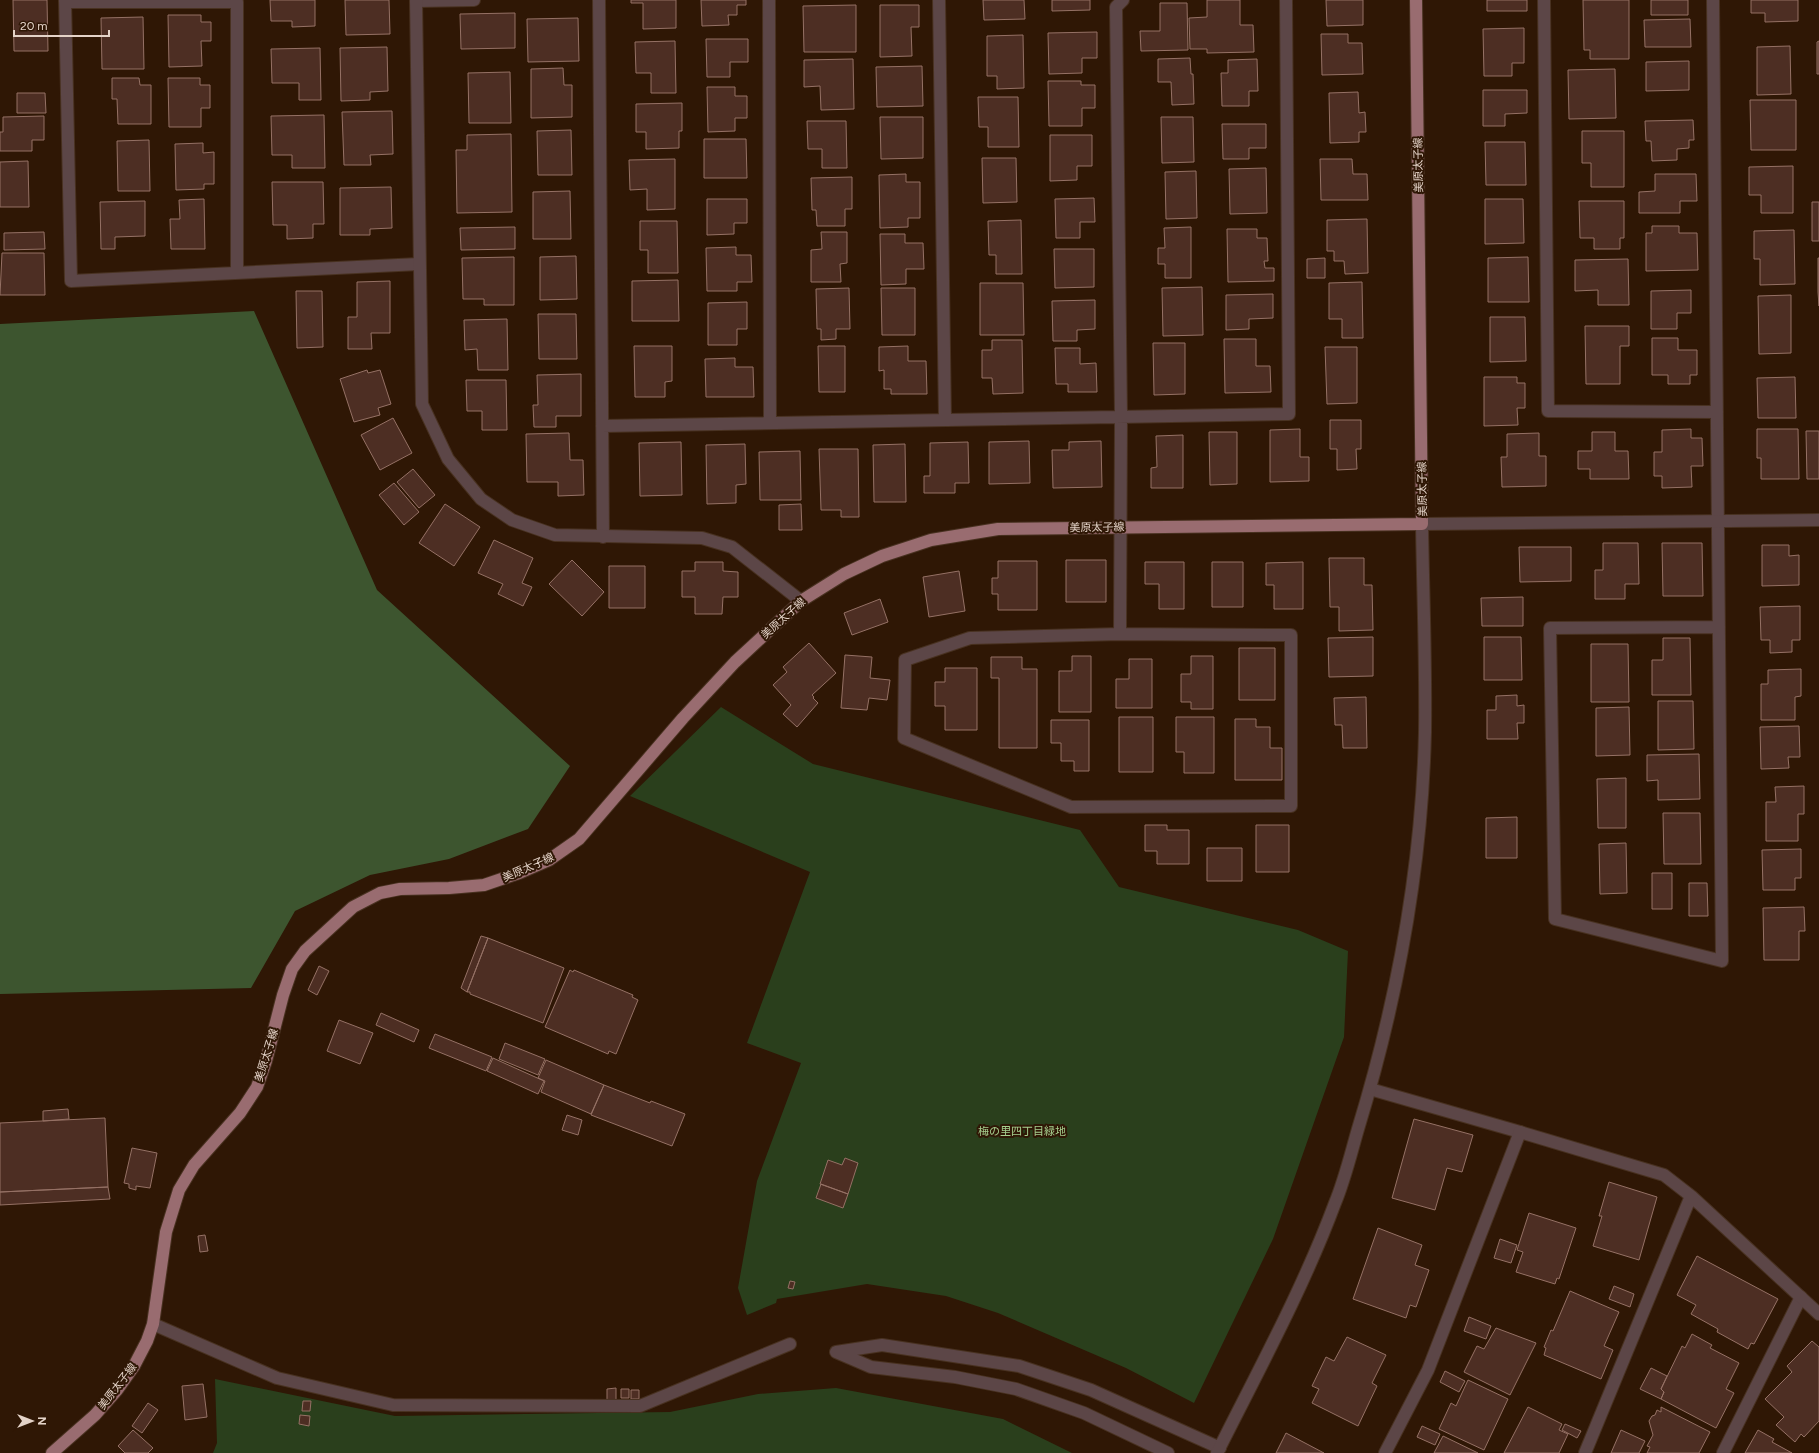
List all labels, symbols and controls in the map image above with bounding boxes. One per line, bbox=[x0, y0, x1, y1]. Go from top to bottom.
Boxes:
scale bar bbox=[14, 12, 109, 38]
text: 20 m bbox=[20, 19, 48, 33]
street label: 美原太子線 bbox=[1412, 137, 1425, 193]
street label: 美原太子線 bbox=[1416, 461, 1429, 517]
street label: 美原太子線 bbox=[1069, 521, 1125, 534]
street label: 美原太子線 bbox=[759, 595, 808, 642]
street label: 美原太子線 bbox=[500, 850, 556, 885]
street label: 美原太子線 bbox=[252, 1027, 281, 1083]
park label: 梅の里四丁目緑地 bbox=[978, 1125, 1066, 1138]
street label: 美原太子線 bbox=[95, 1361, 139, 1412]
north arrow bbox=[12, 1401, 52, 1441]
text: N bbox=[35, 1417, 48, 1425]

